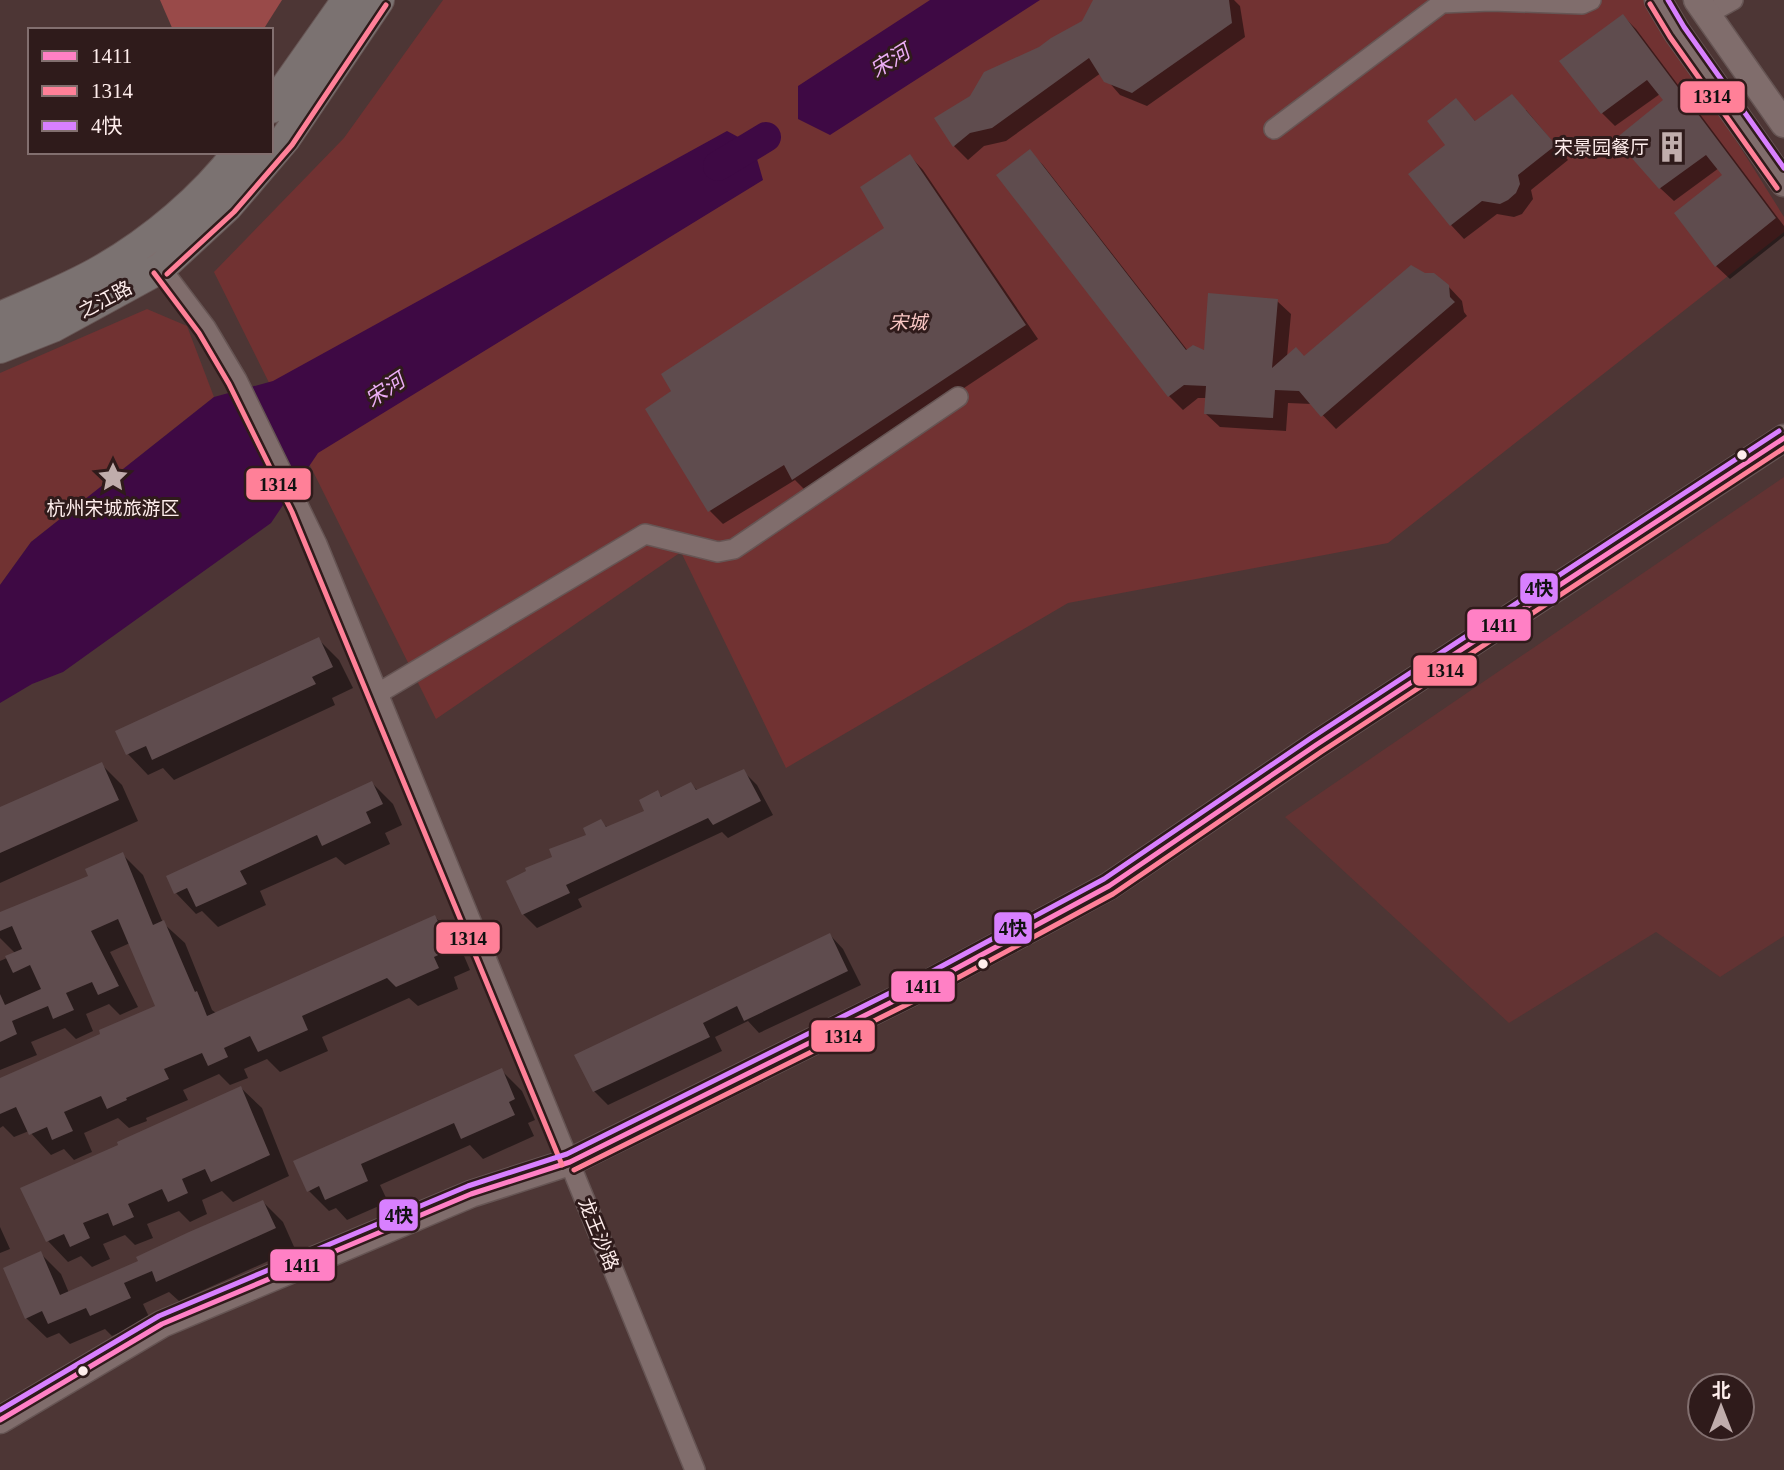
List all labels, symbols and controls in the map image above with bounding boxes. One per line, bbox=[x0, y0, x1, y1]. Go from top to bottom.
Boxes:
legend bbox=[28, 28, 273, 154]
water label: 宋河 bbox=[866, 38, 918, 82]
text: 1411 bbox=[91, 44, 132, 68]
text: 1314 bbox=[91, 79, 134, 103]
line badge: 1314 bbox=[1679, 80, 1746, 114]
text: 1314 bbox=[1693, 86, 1732, 107]
text: 4快 bbox=[91, 114, 123, 138]
building icon: 宋景园餐厅 bbox=[1655, 130, 1689, 164]
place label: 宋景园餐厅 bbox=[1554, 137, 1649, 158]
street label: 之江路 bbox=[75, 277, 135, 322]
park label: 宋城 bbox=[889, 312, 930, 333]
water label: 宋河 bbox=[361, 366, 412, 412]
unlabelled marker bbox=[1735, 448, 1749, 462]
place icon: 杭州宋城旅游区 bbox=[96, 460, 130, 494]
line badge: 1314 bbox=[245, 467, 312, 501]
text: 1314 bbox=[259, 474, 298, 495]
place label: 杭州宋城旅游区 bbox=[46, 498, 180, 519]
line badge: 4快 bbox=[1519, 572, 1559, 605]
text: 4快 bbox=[1525, 578, 1553, 599]
line badge: 1411 bbox=[1466, 608, 1532, 642]
text: 1411 bbox=[1481, 615, 1517, 636]
line badge: 1314 bbox=[1412, 654, 1478, 687]
text: 1314 bbox=[1426, 660, 1465, 681]
line badge: 4快 bbox=[993, 911, 1033, 945]
text: 4快 bbox=[999, 918, 1027, 939]
line badge: 1314 bbox=[435, 921, 501, 955]
text: 1314 bbox=[449, 928, 488, 949]
unlabelled marker bbox=[976, 957, 990, 971]
line badge: 1411 bbox=[890, 970, 956, 1003]
text: 1411 bbox=[905, 976, 941, 997]
line badge: 1314 bbox=[810, 1019, 876, 1053]
text: 1314 bbox=[824, 1026, 863, 1047]
street label: 龙王沙路 bbox=[575, 1195, 623, 1273]
line badge: 4快 bbox=[378, 1198, 419, 1232]
text: 4快 bbox=[385, 1205, 413, 1226]
line badge: 1411 bbox=[269, 1248, 336, 1282]
text: 1411 bbox=[284, 1255, 320, 1276]
unlabelled marker bbox=[76, 1364, 90, 1378]
north arrow bbox=[1686, 1372, 1756, 1442]
text: 北 bbox=[1711, 1380, 1731, 1401]

